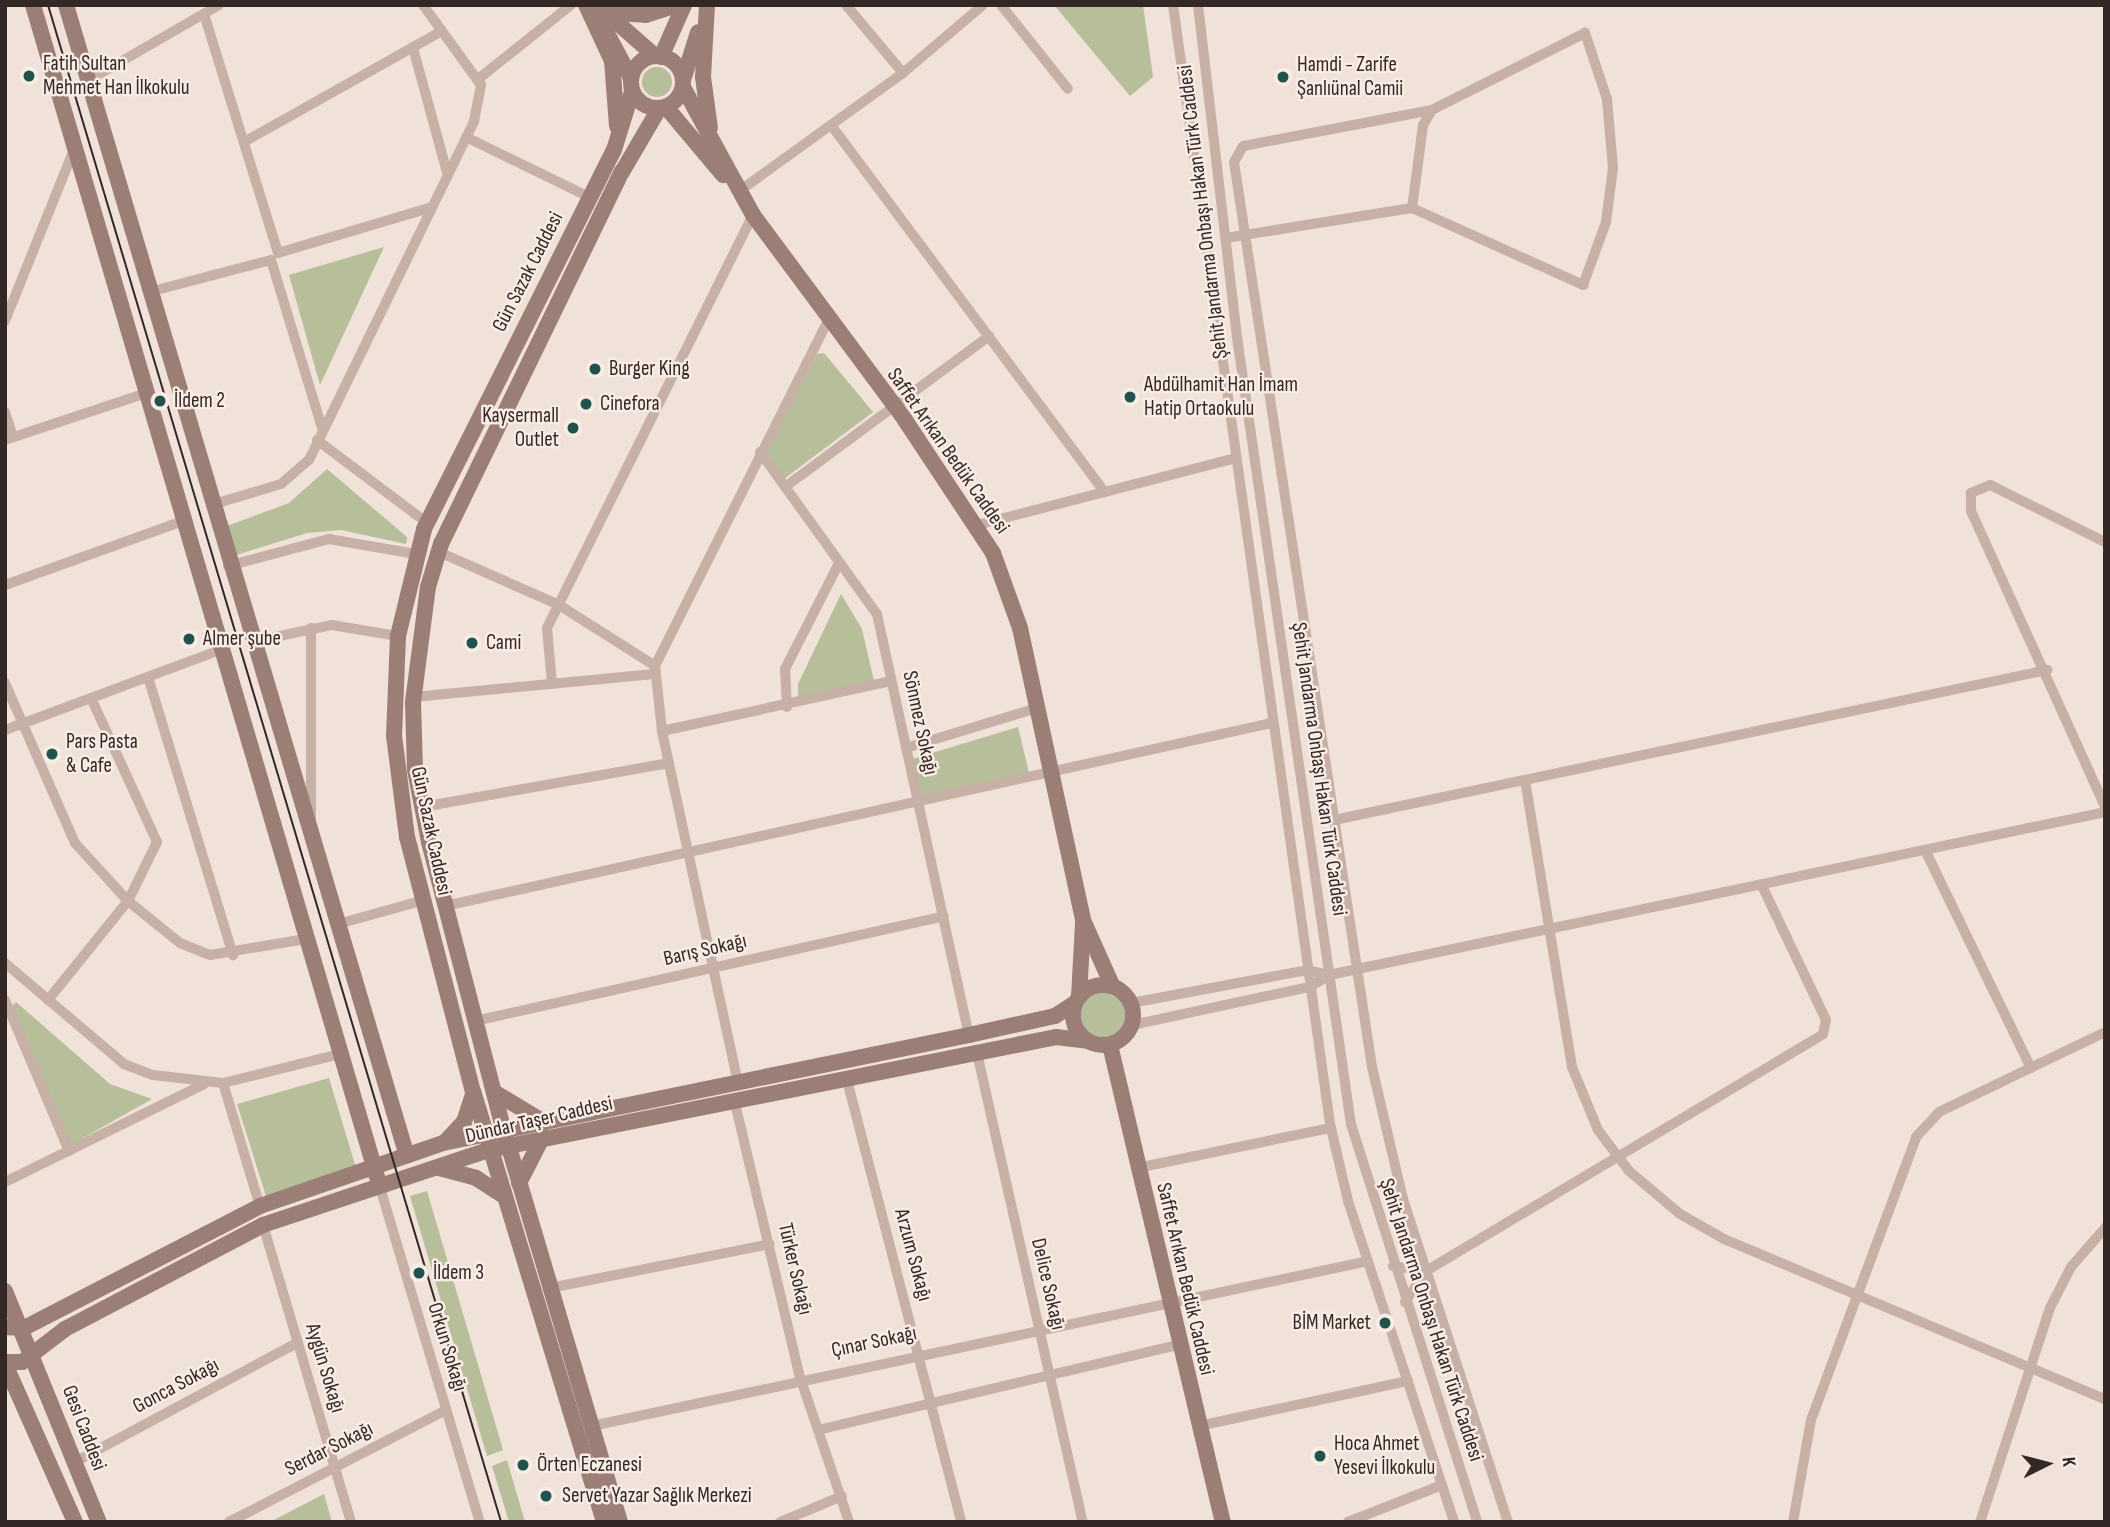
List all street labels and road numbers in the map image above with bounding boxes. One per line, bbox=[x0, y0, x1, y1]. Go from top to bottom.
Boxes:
street label: Şehit Jandarma Onbaşı Hakan Türk Caddesi bbox=[1172, 64, 1234, 360]
street label: Gün Sazak Caddesi bbox=[487, 208, 569, 336]
street label: Saffet Arıkan Bedük Caddesi bbox=[881, 363, 1015, 539]
street label: Şehit Jandarma Onbaşı Hakan Türk Caddesi bbox=[1286, 621, 1352, 917]
street label: Sönmez Sokağı bbox=[897, 669, 943, 777]
street label: Gün Sazak Caddesi bbox=[405, 764, 457, 898]
street label: Barış Sokağı bbox=[661, 928, 749, 972]
street label: Dündar Taşer Caddesi bbox=[463, 1091, 615, 1149]
street label: Şehit Jandarma Onbaşı Hakan Türk Caddesi bbox=[1373, 1175, 1489, 1465]
street label: Saffet Arıkan Bedük Caddesi bbox=[1151, 1180, 1219, 1378]
street label: Arzum Sokağı bbox=[889, 1206, 937, 1304]
street label: Türker Sokağı bbox=[772, 1221, 818, 1317]
street label: Delice Sokağı bbox=[1025, 1236, 1071, 1332]
street label: Orkun Sokağı bbox=[422, 1300, 472, 1394]
street label: Aygün Sokağı bbox=[300, 1320, 350, 1416]
street label: Çınar Sokağı bbox=[829, 1321, 919, 1363]
street label: Gonca Sokağı bbox=[129, 1353, 223, 1419]
street label: Gesi Caddesi bbox=[56, 1382, 112, 1474]
street label: Serdar Sokağı bbox=[281, 1416, 377, 1482]

